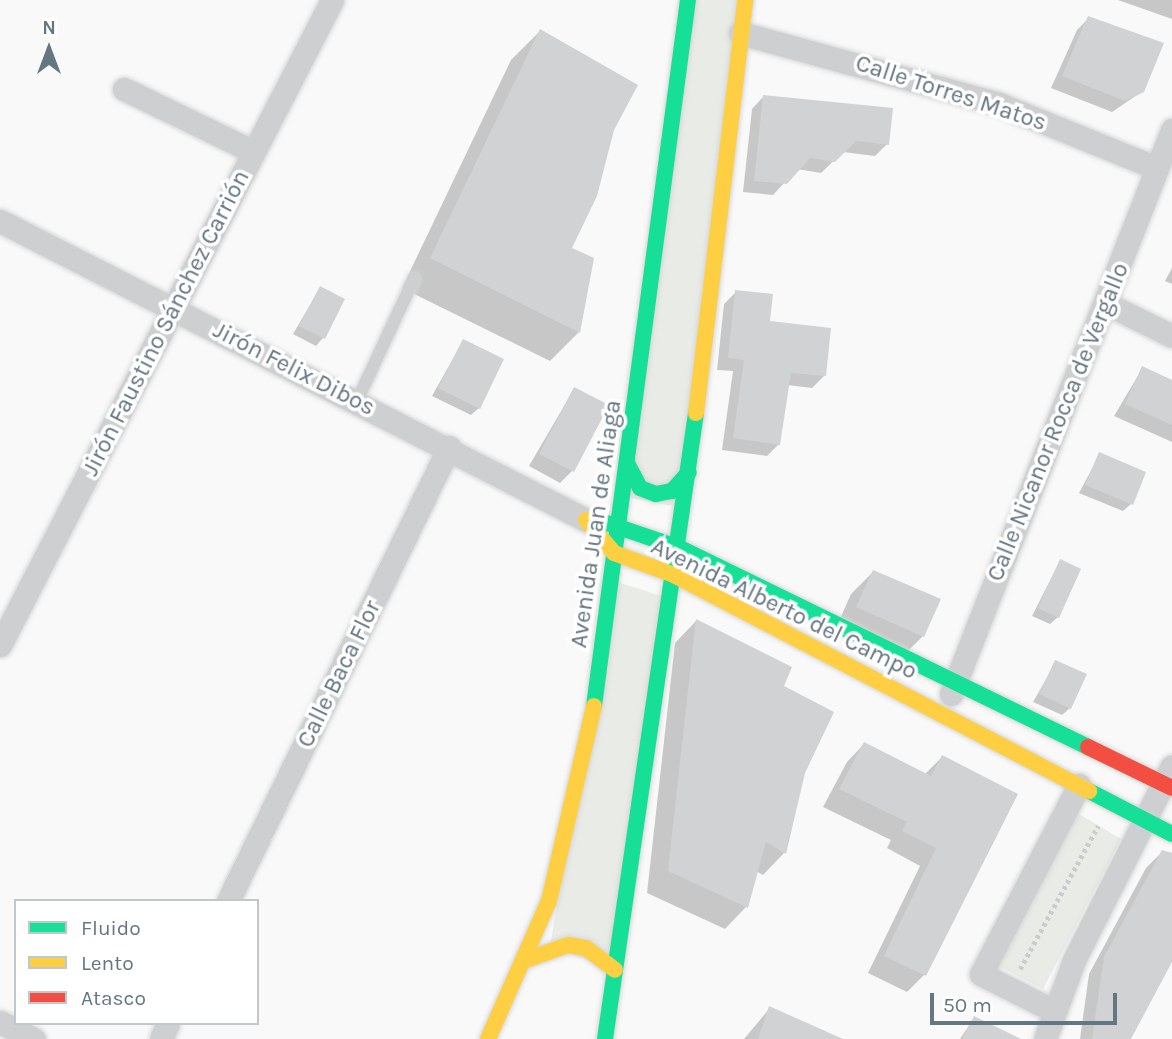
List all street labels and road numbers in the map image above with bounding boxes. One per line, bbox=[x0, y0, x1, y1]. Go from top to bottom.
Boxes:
street label: Calle Torres Matos bbox=[852, 49, 1050, 137]
street label: Jirón Faustino Sánchez Carrión bbox=[76, 165, 256, 481]
street label: Calle Nicanor Rocca de Vergallo bbox=[981, 259, 1135, 585]
street label: Jirón Felix Dibos bbox=[208, 316, 380, 422]
street label: Avenida Juan de Aliaga bbox=[564, 398, 628, 650]
street label: Avenida Alberto del Campo bbox=[646, 532, 922, 686]
street label: Calle Baca Flor bbox=[291, 596, 387, 752]

